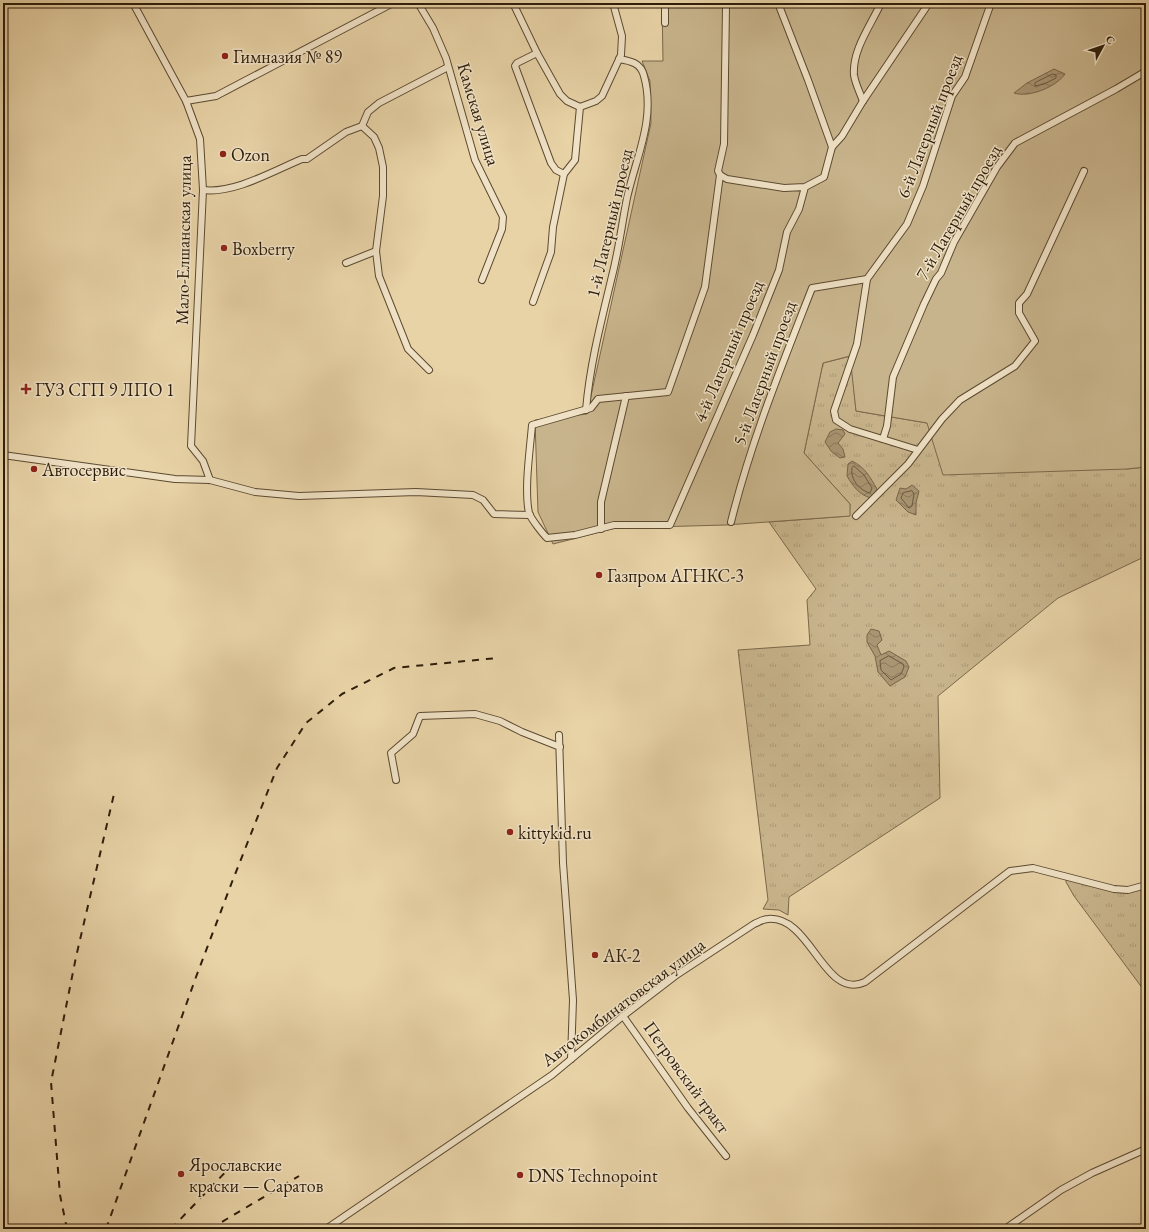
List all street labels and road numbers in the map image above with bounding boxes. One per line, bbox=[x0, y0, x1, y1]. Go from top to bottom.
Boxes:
street label: 6-й Лагерный проезд bbox=[891, 51, 967, 201]
street label: Камская улица bbox=[452, 60, 506, 169]
street label: 7-й Лагерный проезд bbox=[910, 140, 1006, 284]
street label: 1-й Лагерный проезд bbox=[581, 146, 637, 300]
street label: Мало-Елшанская улица bbox=[170, 154, 196, 325]
street label: 4-й Лагерный проезд bbox=[688, 277, 768, 425]
street label: 5-й Лагерный проезд bbox=[727, 298, 801, 448]
street label: Автокомбинатовская улица bbox=[536, 932, 710, 1072]
street label: Петровский тракт bbox=[639, 1016, 736, 1138]

